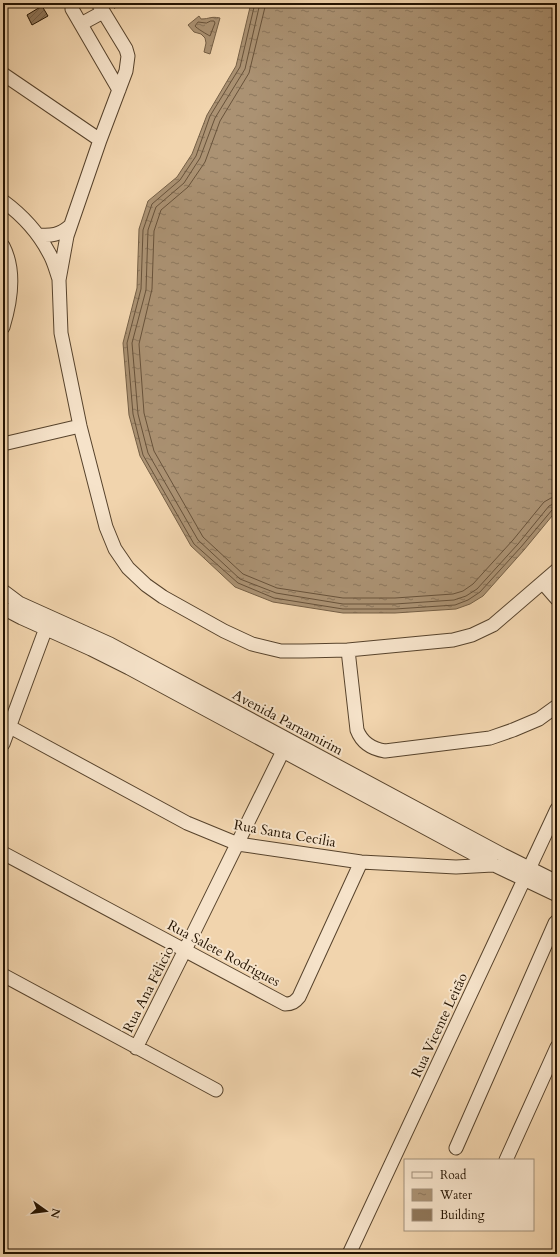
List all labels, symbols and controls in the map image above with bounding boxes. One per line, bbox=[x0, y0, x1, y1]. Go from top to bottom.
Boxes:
street label: Avenida Parnamirim bbox=[229, 685, 347, 760]
street label: Rua Santa Cecilia bbox=[232, 815, 337, 852]
street label: Rua Salete Rodrigues bbox=[164, 916, 284, 991]
street label: Rua Ana Félicio bbox=[118, 942, 179, 1036]
street label: Rua Vicente Leitão bbox=[407, 969, 472, 1081]
legend bbox=[404, 1159, 534, 1231]
text: Road bbox=[440, 1167, 467, 1183]
text: Water bbox=[439, 1187, 473, 1203]
north arrow bbox=[26, 1191, 66, 1231]
text: N bbox=[47, 1207, 64, 1220]
text: Building bbox=[440, 1207, 485, 1223]

